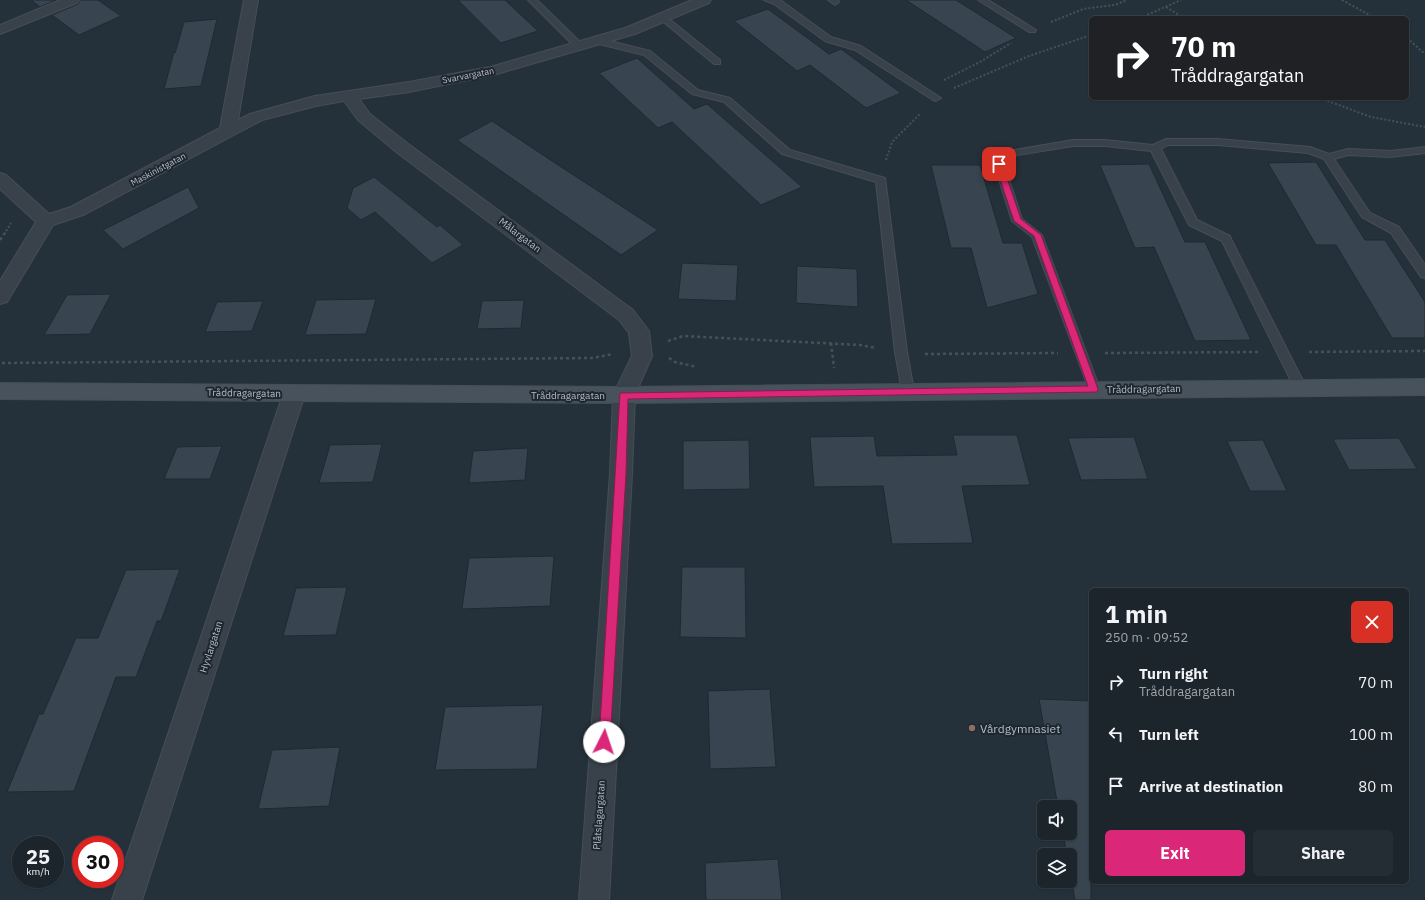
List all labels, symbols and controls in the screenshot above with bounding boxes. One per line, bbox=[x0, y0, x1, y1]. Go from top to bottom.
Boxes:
text: 70 m bbox=[1171, 28, 1236, 65]
icon: right bbox=[1105, 32, 1157, 84]
text: Tråddragargatan bbox=[1171, 64, 1304, 87]
street label: Svarvargatan bbox=[441, 65, 495, 85]
pin bbox=[982, 147, 1016, 181]
street label: Maskinistgatan bbox=[129, 150, 187, 188]
icon: arrive bbox=[988, 153, 1010, 175]
street label: Målargatan bbox=[496, 215, 544, 255]
street label: Tråddragargatan bbox=[1107, 382, 1181, 396]
street label: Tråddragargatan bbox=[207, 386, 281, 400]
street label: Tråddragargatan bbox=[531, 389, 605, 402]
text: 1 min bbox=[1105, 598, 1168, 630]
button: close bbox=[1351, 601, 1393, 643]
street label: Hyvlargatan bbox=[197, 619, 225, 675]
text: 250 m · 09:52 bbox=[1105, 629, 1188, 646]
text: Turn right bbox=[1139, 664, 1208, 683]
icon: right bbox=[1105, 671, 1127, 693]
text: 70 m bbox=[1358, 673, 1393, 692]
text: Tråddragargatan bbox=[1139, 683, 1235, 700]
position arrow bbox=[583, 721, 625, 763]
place label: Vårdgymnasiet bbox=[980, 721, 1060, 736]
marker: Vårdgymnasiet bbox=[967, 723, 977, 733]
icon: left bbox=[1105, 723, 1127, 745]
text: Turn left bbox=[1139, 725, 1199, 744]
text: 100 m bbox=[1349, 725, 1393, 744]
icon: arrive bbox=[1105, 775, 1127, 797]
text: Arrive at destination bbox=[1139, 777, 1283, 796]
text: 80 m bbox=[1358, 777, 1393, 796]
street label: Plåtslagargatan bbox=[590, 780, 608, 850]
map controls bbox=[1037, 800, 1077, 888]
button: sound bbox=[1037, 800, 1077, 840]
button: Exit bbox=[1105, 830, 1245, 876]
button: Share bbox=[1253, 830, 1393, 876]
speed limit sign: 30 bbox=[72, 836, 124, 888]
text: 25 bbox=[26, 843, 50, 870]
button: layers bbox=[1037, 848, 1077, 888]
text: km/h bbox=[26, 865, 50, 878]

